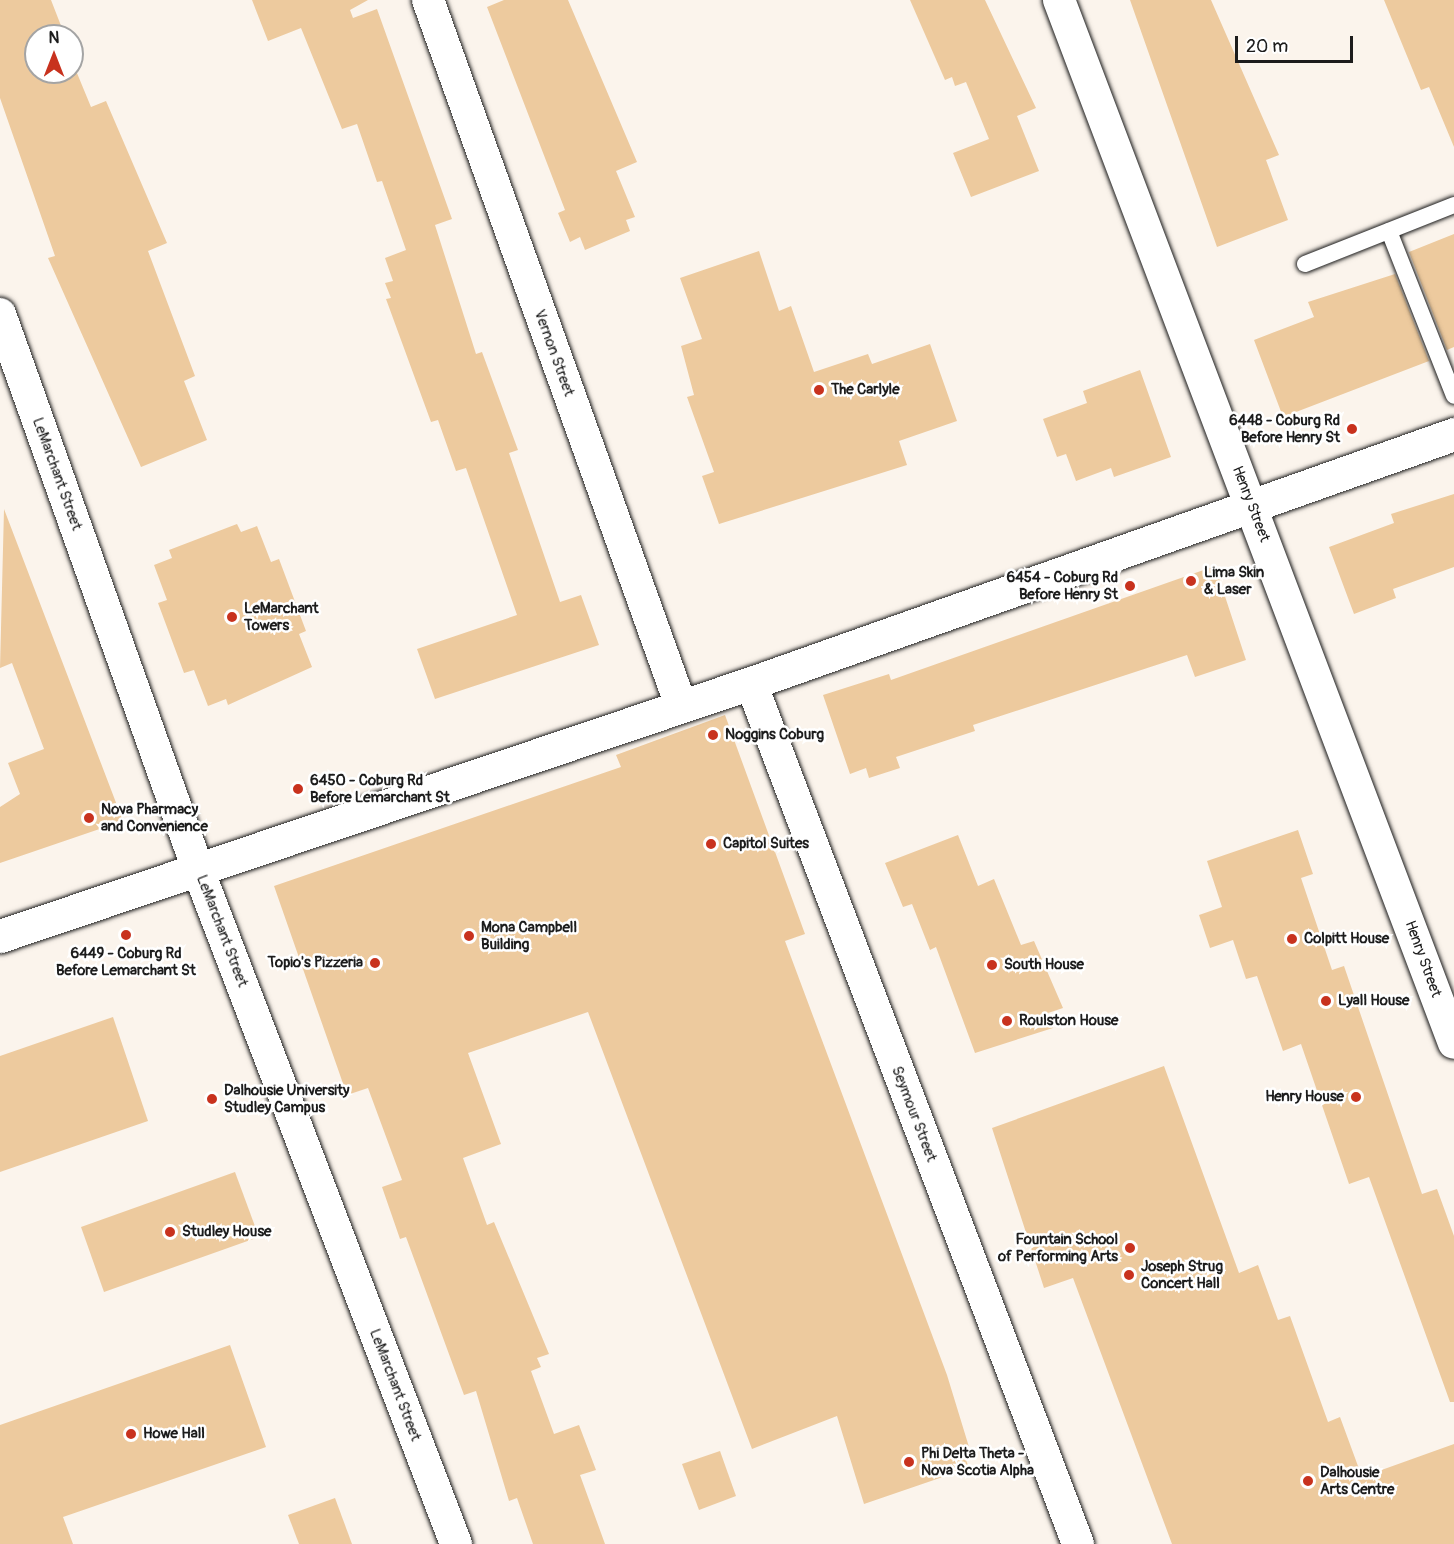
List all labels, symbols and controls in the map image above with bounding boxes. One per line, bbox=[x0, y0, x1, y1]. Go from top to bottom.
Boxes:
north arrow bbox=[24, 24, 84, 84]
scale bar bbox=[1238, 24, 1356, 62]
text: N bbox=[49, 28, 59, 48]
text: 20 m bbox=[1246, 35, 1288, 58]
street label: Vernon Street bbox=[530, 307, 578, 399]
place label: The Carlyle bbox=[831, 381, 900, 399]
marker: The Carlyle bbox=[812, 383, 826, 397]
place label: 6448 - Coburg Rd Before Henry St bbox=[1229, 411, 1340, 446]
street label: LeMarchant Street bbox=[28, 415, 86, 533]
marker: 6448 - Coburg Rd Before Henry St bbox=[1345, 422, 1359, 436]
street label: Henry Street bbox=[1228, 463, 1274, 545]
place label: Lima Skin & Laser bbox=[1204, 563, 1264, 598]
place label: 6454 - Coburg Rd Before Henry St bbox=[1006, 568, 1118, 603]
marker: Lima Skin & Laser bbox=[1182, 572, 1200, 590]
marker: 6454 - Coburg Rd Before Henry St bbox=[1123, 579, 1137, 593]
place label: LeMarchant Towers bbox=[244, 599, 319, 634]
marker: LeMarchant Towers bbox=[225, 610, 239, 624]
place label: Noggins Coburg bbox=[725, 726, 824, 744]
marker: Noggins Coburg bbox=[706, 728, 720, 742]
place label: 6450 - Coburg Rd Before Lemarchant St bbox=[310, 771, 450, 806]
marker: 6450 - Coburg Rd Before Lemarchant St bbox=[291, 782, 305, 796]
place label: Nova Pharmacy and Convenience bbox=[101, 800, 208, 835]
marker: Nova Pharmacy and Convenience bbox=[82, 811, 96, 825]
place label: Capitol Suites bbox=[723, 835, 809, 853]
marker: Capitol Suites bbox=[704, 837, 718, 851]
street label: LeMarchant Street bbox=[192, 872, 252, 990]
place label: Mona Campbell Building bbox=[481, 918, 577, 953]
street label: Henry Street bbox=[1401, 918, 1445, 1000]
marker: 6449 - Coburg Rd Before Lemarchant St bbox=[119, 928, 133, 942]
marker: Mona Campbell Building bbox=[462, 929, 476, 943]
place label: Colpitt House bbox=[1304, 930, 1389, 948]
marker: Colpitt House bbox=[1285, 932, 1299, 946]
place label: 6449 - Coburg Rd Before Lemarchant St bbox=[56, 944, 196, 979]
place label: Topio's Pizzeria bbox=[267, 954, 363, 972]
marker: Topio's Pizzeria bbox=[368, 956, 382, 970]
place label: South House bbox=[1004, 956, 1084, 974]
marker: South House bbox=[985, 958, 999, 972]
place label: Lyall House bbox=[1338, 992, 1409, 1010]
marker: Lyall House bbox=[1319, 994, 1333, 1008]
place label: Roulston House bbox=[1019, 1012, 1118, 1030]
marker: Roulston House bbox=[1000, 1014, 1014, 1028]
street label: Seymour Street bbox=[888, 1064, 940, 1164]
place label: Dalhousie University Studley Campus bbox=[224, 1081, 349, 1116]
place label: Henry House bbox=[1265, 1088, 1344, 1106]
marker: Henry House bbox=[1349, 1090, 1363, 1104]
marker: Dalhousie University Studley Campus bbox=[205, 1092, 219, 1106]
place label: Studley House bbox=[182, 1223, 272, 1241]
marker: Studley House bbox=[163, 1225, 177, 1239]
place label: Fountain School of Performing Arts bbox=[998, 1230, 1118, 1265]
marker: Fountain School of Performing Arts bbox=[1123, 1241, 1137, 1255]
place label: Joseph Strug Concert Hall bbox=[1141, 1257, 1223, 1292]
marker: Joseph Strug Concert Hall bbox=[1122, 1268, 1136, 1282]
street label: LeMarchant Street bbox=[365, 1326, 425, 1444]
place label: Howe Hall bbox=[143, 1425, 205, 1443]
marker: Howe Hall bbox=[124, 1427, 138, 1441]
place label: Phi Delta Theta - Nova Scotia Alpha bbox=[921, 1444, 1034, 1479]
marker: Phi Delta Theta - Nova Scotia Alpha bbox=[902, 1455, 916, 1469]
place label: Dalhousie Arts Centre bbox=[1320, 1463, 1394, 1498]
marker: Dalhousie Arts Centre bbox=[1301, 1474, 1315, 1488]

